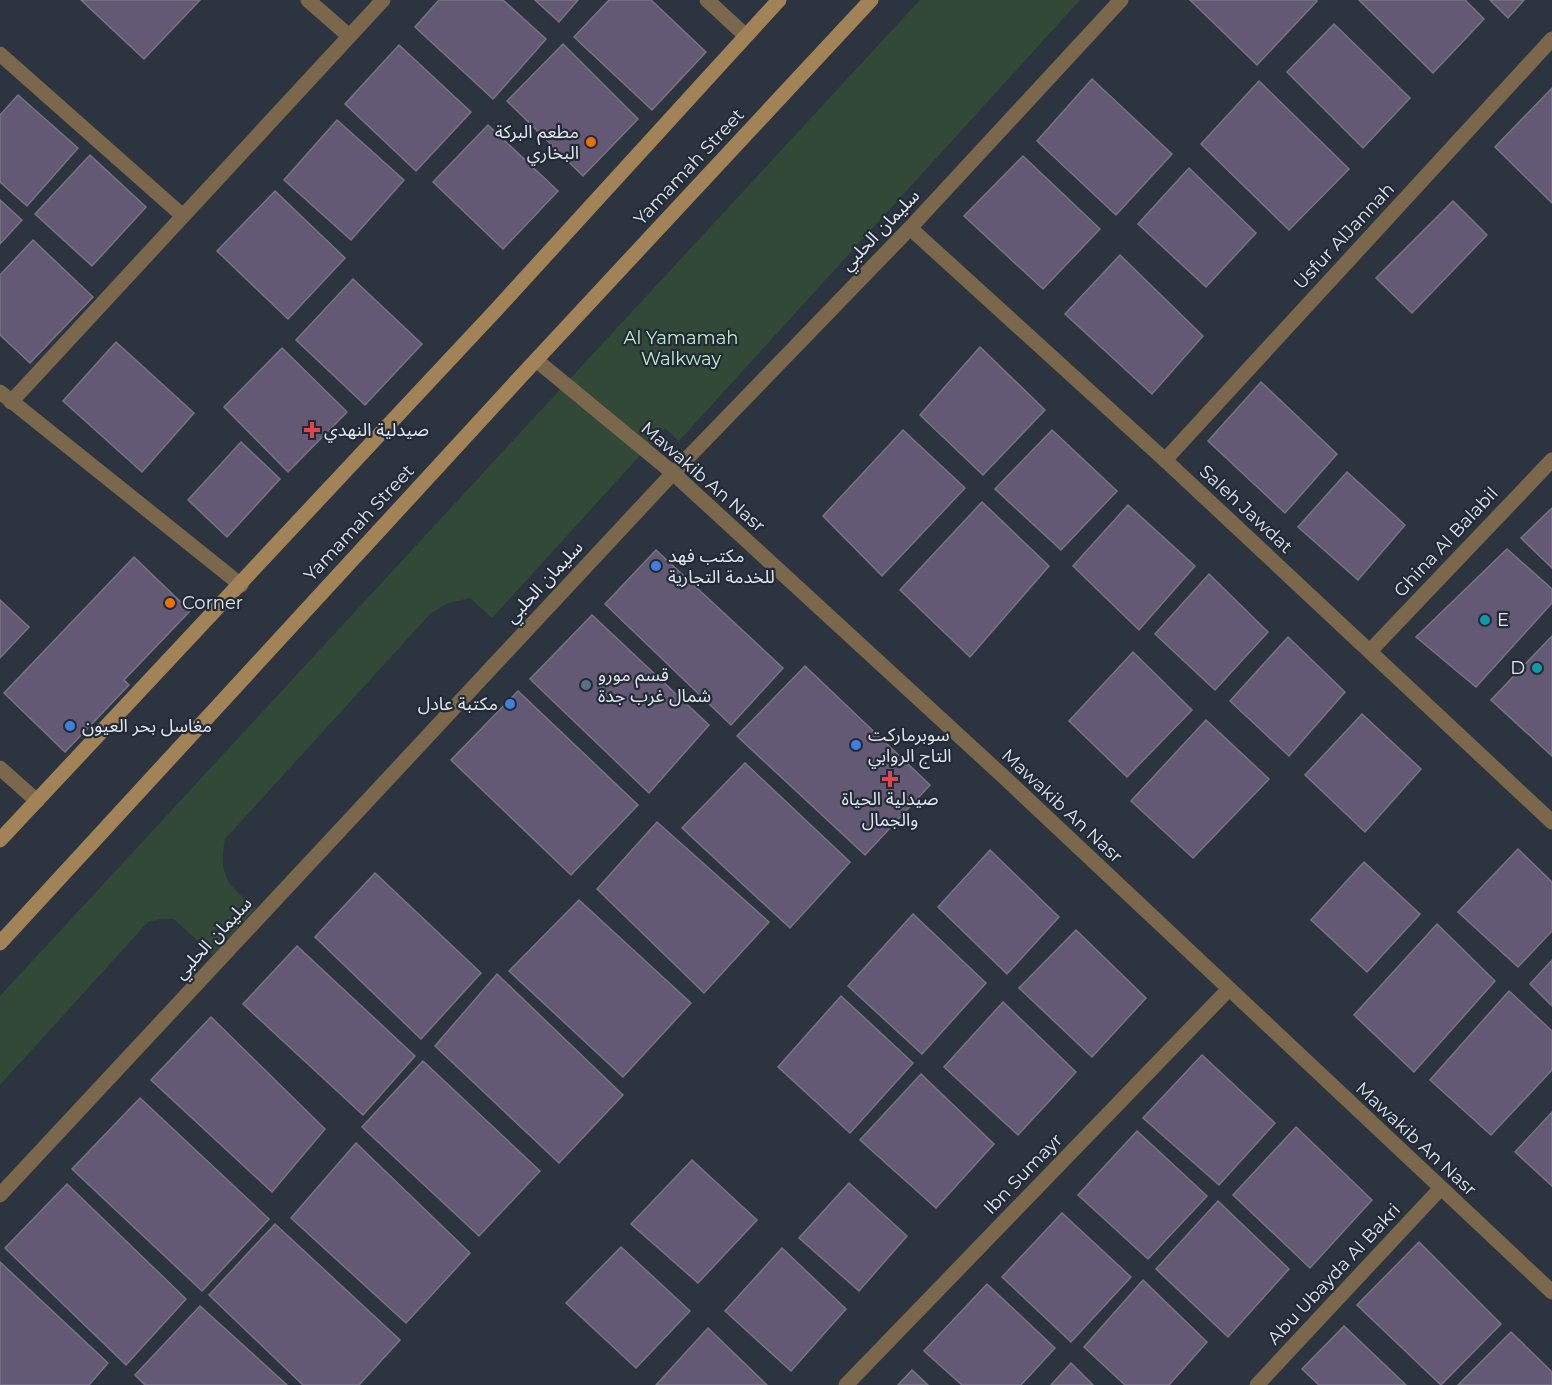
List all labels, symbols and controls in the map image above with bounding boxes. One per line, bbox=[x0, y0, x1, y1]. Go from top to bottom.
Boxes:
street label: Yamamah Street bbox=[629, 104, 749, 230]
place label: مطعم البركة البخاري bbox=[495, 121, 579, 166]
marker: مطعم البركة البخاري bbox=[584, 135, 598, 149]
street label: Usfur AlJannah bbox=[1289, 178, 1399, 294]
street label: سليمان الحلبي bbox=[836, 185, 926, 277]
park label: Al Yamamah Walkway bbox=[624, 327, 738, 370]
street label: Mawakib An Nasr bbox=[636, 417, 770, 537]
place label: صيدلية النهدي bbox=[324, 419, 429, 443]
marker: صيدلية النهدي bbox=[305, 423, 319, 437]
street label: Yamamah Street bbox=[299, 460, 419, 586]
street label: Saleh Jawdat bbox=[1195, 460, 1297, 558]
street label: Ghina Al Balabil bbox=[1389, 482, 1503, 602]
street label: سليمان الحلبي bbox=[500, 536, 589, 629]
place label: مكتب فهد للخدمة التجارية bbox=[668, 545, 775, 588]
marker: مكتب فهد للخدمة التجارية bbox=[649, 559, 663, 573]
place label: Corner bbox=[182, 592, 243, 614]
marker: Corner bbox=[163, 596, 177, 610]
place label: E bbox=[1497, 609, 1509, 631]
marker: E bbox=[1478, 613, 1492, 627]
place label: D bbox=[1510, 657, 1525, 679]
marker: D bbox=[1530, 661, 1544, 675]
place label: قسم مورو شمال غرب جدة bbox=[598, 664, 711, 707]
marker: قسم مورو شمال غرب جدة bbox=[579, 678, 593, 692]
place label: مكتبة عادل bbox=[418, 693, 498, 715]
marker: مكتبة عادل bbox=[503, 697, 517, 711]
place label: مغاسل بحر العيون bbox=[82, 715, 212, 737]
marker: مغاسل بحر العيون bbox=[63, 719, 77, 733]
place label: سوبرماركت التاج الروابي bbox=[868, 724, 952, 769]
marker: سوبرماركت التاج الروابي bbox=[849, 738, 863, 752]
street label: Mawakib An Nasr bbox=[997, 744, 1127, 868]
marker: صيدلية الحياة والجمال bbox=[883, 772, 897, 786]
place label: صيدلية الحياة والجمال bbox=[841, 788, 939, 831]
street label: سليمان الحلبي bbox=[169, 892, 258, 985]
street label: Mawakib An Nasr bbox=[1351, 1077, 1481, 1201]
street label: Ibn Sumayr bbox=[979, 1129, 1067, 1219]
street label: Abu Ubayda Al Bakri bbox=[1263, 1199, 1405, 1349]

